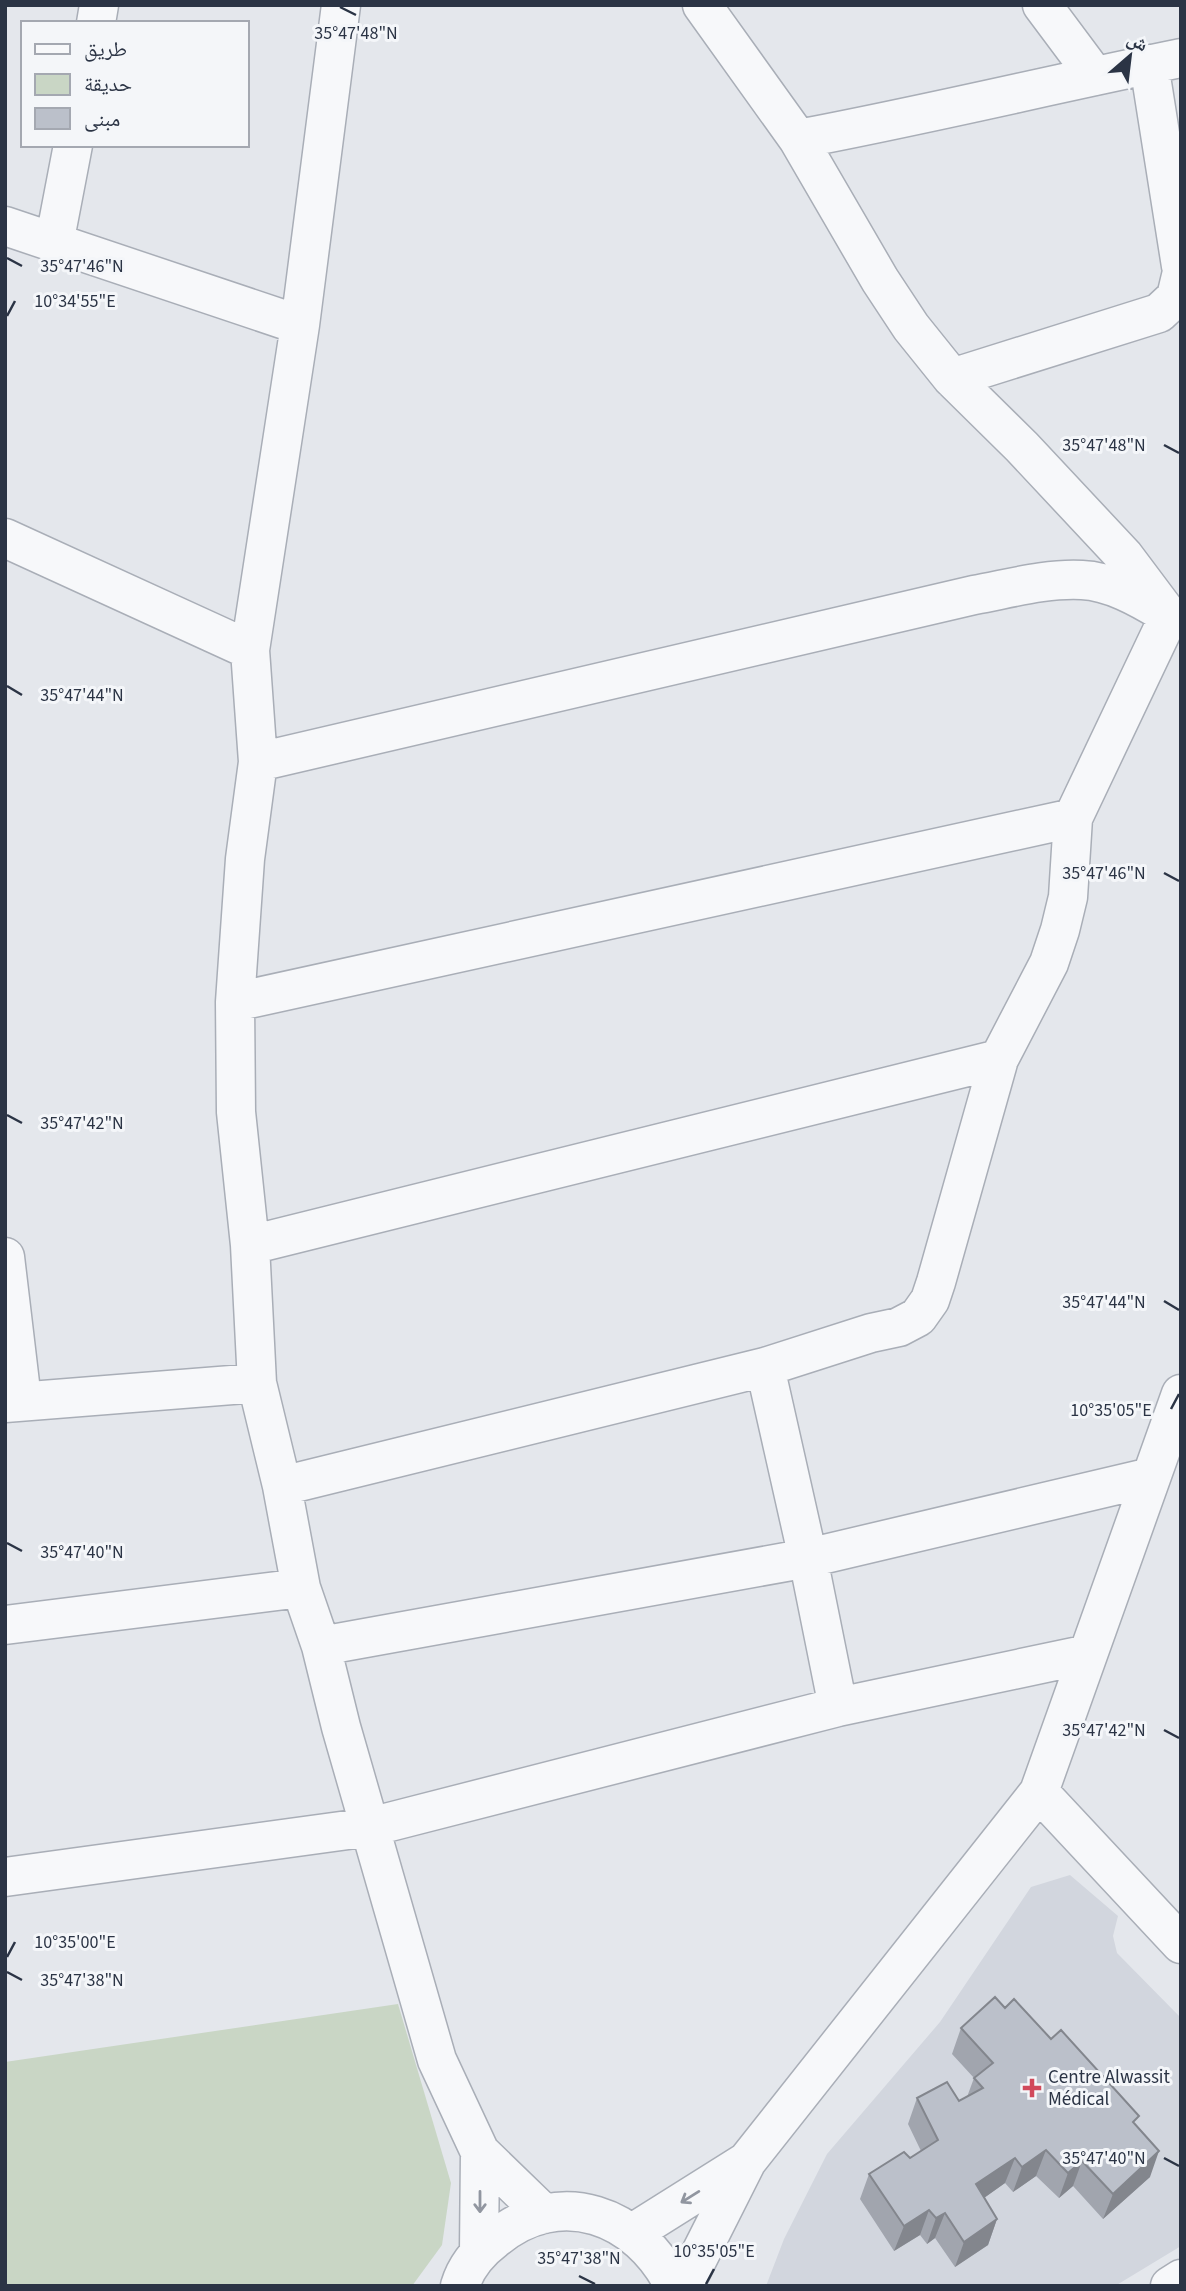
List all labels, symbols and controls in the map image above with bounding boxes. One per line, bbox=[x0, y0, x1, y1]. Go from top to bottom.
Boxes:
legend bbox=[21, 21, 248, 147]
text: 35°47'48"N bbox=[314, 21, 398, 46]
north arrow bbox=[1095, 21, 1165, 91]
text: ش bbox=[1122, 26, 1153, 59]
text: طريق bbox=[84, 34, 127, 64]
text: حديقة bbox=[84, 69, 132, 99]
text: مبنى bbox=[84, 104, 120, 134]
text: 35°47'46"N bbox=[40, 254, 124, 279]
text: 10°34'55"E bbox=[34, 289, 116, 314]
text: 35°47'48"N bbox=[1062, 433, 1146, 458]
text: 35°47'44"N bbox=[40, 683, 124, 708]
text: 35°47'46"N bbox=[1062, 861, 1146, 886]
text: 35°47'42"N bbox=[40, 1111, 124, 1136]
text: 35°47'44"N bbox=[1062, 1290, 1146, 1315]
text: 10°35'05"E bbox=[1070, 1398, 1152, 1423]
text: 35°47'40"N bbox=[40, 1540, 124, 1565]
text: 35°47'42"N bbox=[1062, 1718, 1146, 1743]
text: 10°35'00"E bbox=[34, 1930, 116, 1955]
text: 35°47'38"N bbox=[40, 1968, 124, 1993]
place label: Centre Alwassit Médical bbox=[1048, 2064, 1171, 2113]
marker: Centre Alwassit Médical bbox=[1022, 2078, 1042, 2098]
text: 35°47'40"N bbox=[1062, 2146, 1146, 2171]
one-way arrow bbox=[473, 2190, 487, 2213]
one-way arrow bbox=[681, 2190, 701, 2204]
text: 10°35'05"E bbox=[673, 2239, 755, 2264]
text: 35°47'38"N bbox=[537, 2246, 621, 2271]

